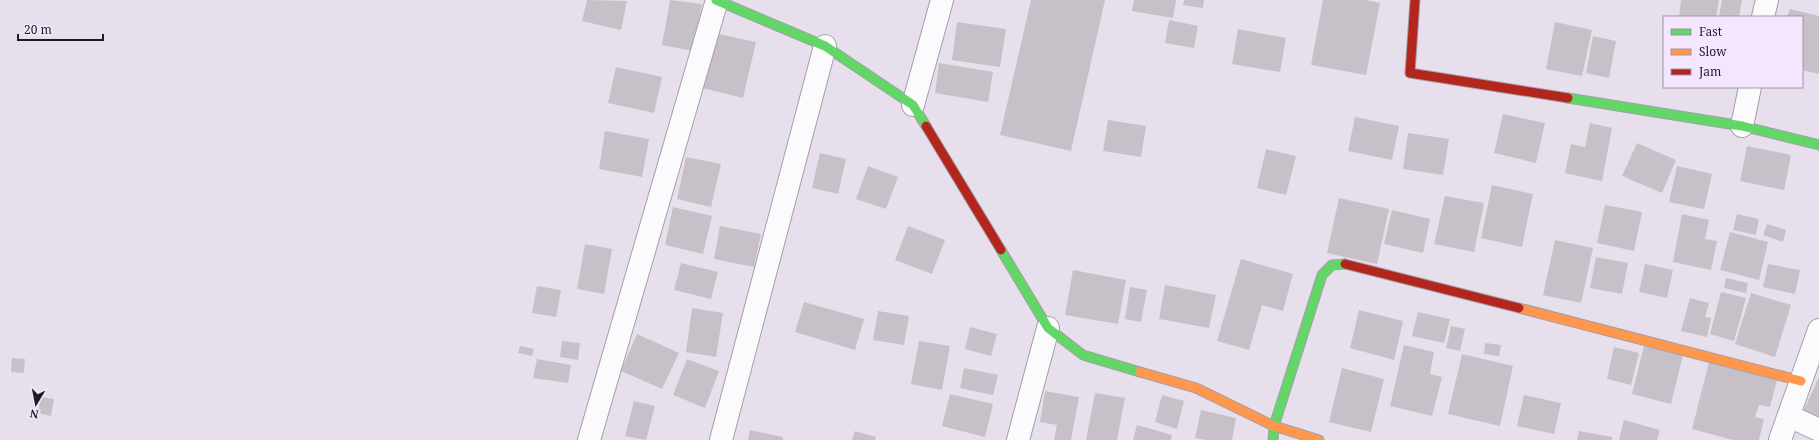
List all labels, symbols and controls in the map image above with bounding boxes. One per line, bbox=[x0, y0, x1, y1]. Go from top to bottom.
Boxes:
scale bar bbox=[18, 16, 103, 42]
legend bbox=[1663, 16, 1803, 88]
text: 20 m bbox=[24, 21, 52, 38]
text: Fast bbox=[1699, 23, 1722, 40]
text: Slow bbox=[1699, 43, 1727, 60]
text: Jam bbox=[1698, 63, 1721, 80]
north arrow bbox=[16, 384, 56, 424]
text: N bbox=[28, 406, 40, 422]

